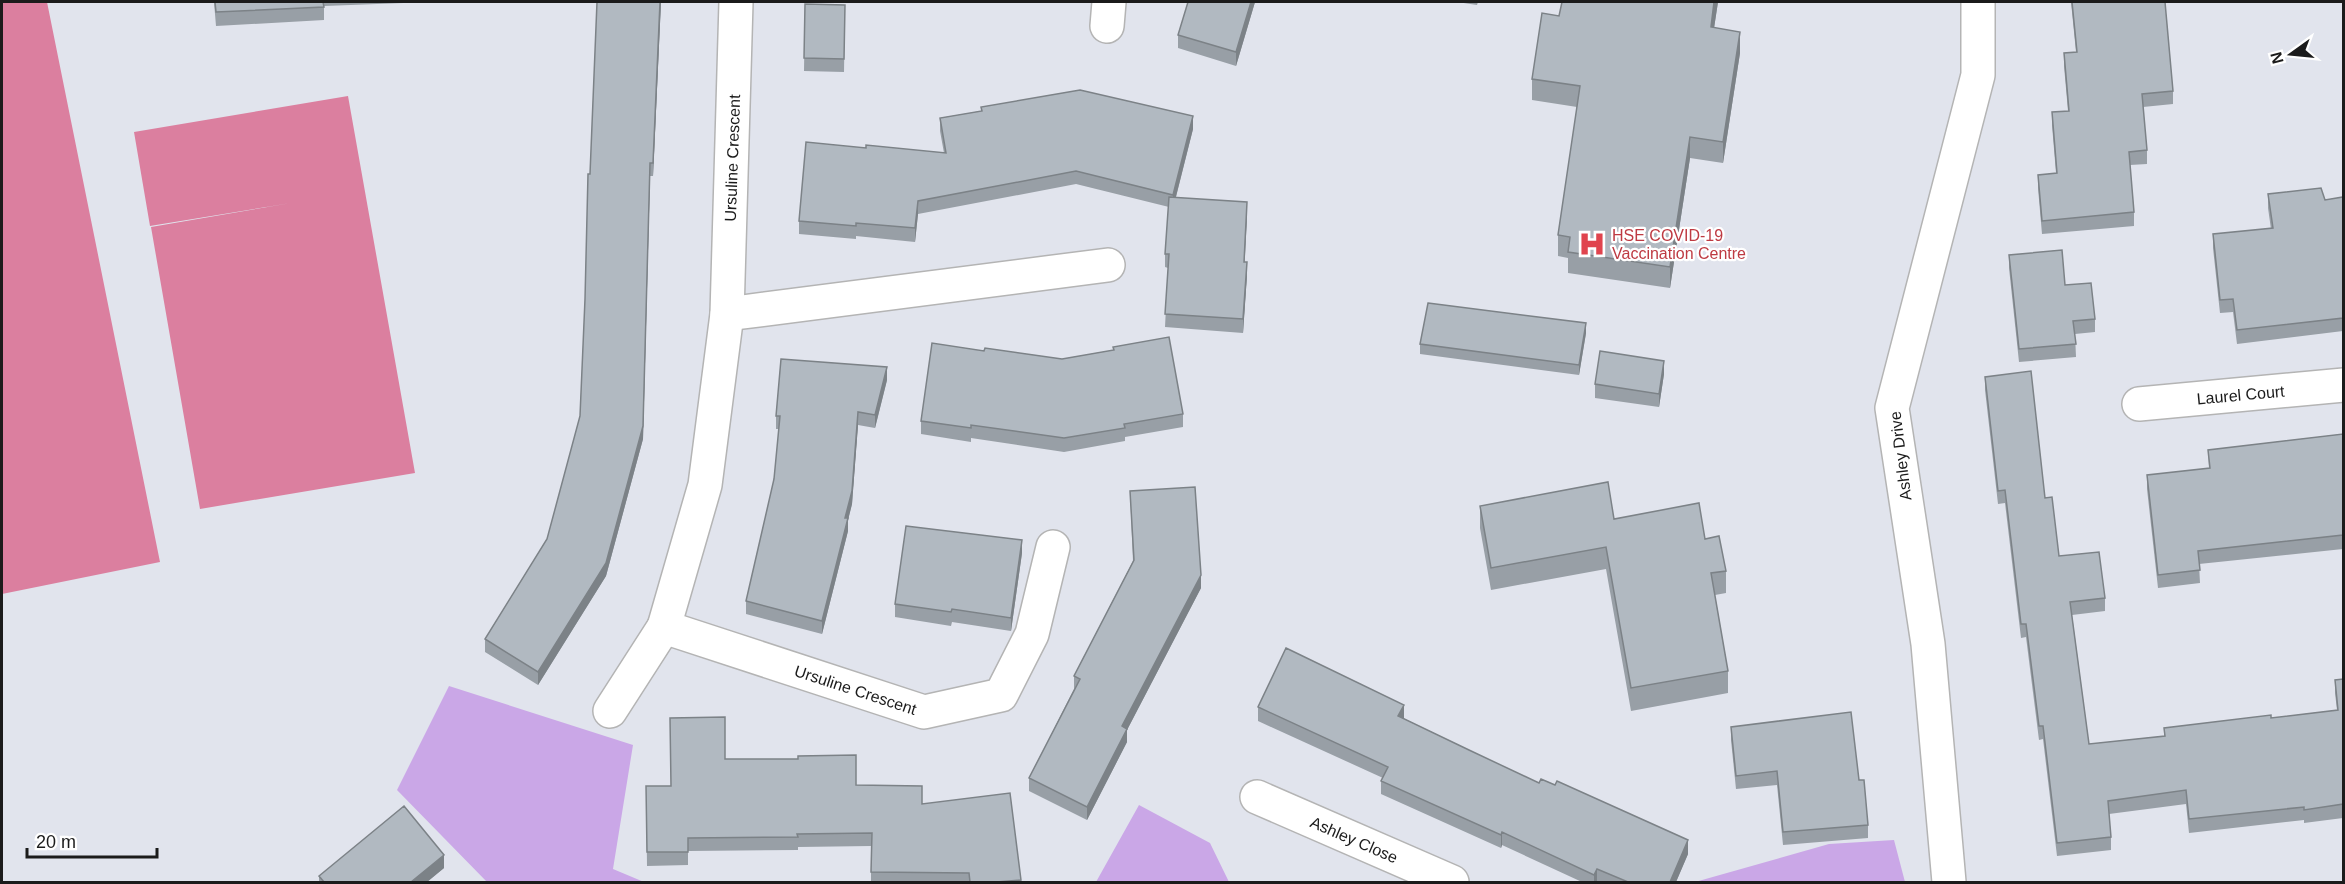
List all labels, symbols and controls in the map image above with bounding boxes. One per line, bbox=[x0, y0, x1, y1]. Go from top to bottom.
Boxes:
north arrow bbox=[2261, 24, 2321, 84]
text: N bbox=[2267, 50, 2287, 66]
street label: Ursuline Crescent bbox=[722, 94, 743, 222]
place label: HSE COVID-19 Vaccination Centre bbox=[1612, 227, 1746, 262]
hospital icon: HSE COVID-19 Vaccination Centre bbox=[1577, 229, 1607, 259]
street label: Laurel Court bbox=[2196, 383, 2286, 408]
street label: Ashley Drive bbox=[1887, 410, 1914, 502]
street label: Ursuline Crescent bbox=[792, 662, 919, 718]
street label: Ashley Close bbox=[1308, 813, 1400, 866]
scale bar bbox=[27, 821, 158, 859]
text: 20 m bbox=[36, 832, 76, 852]

